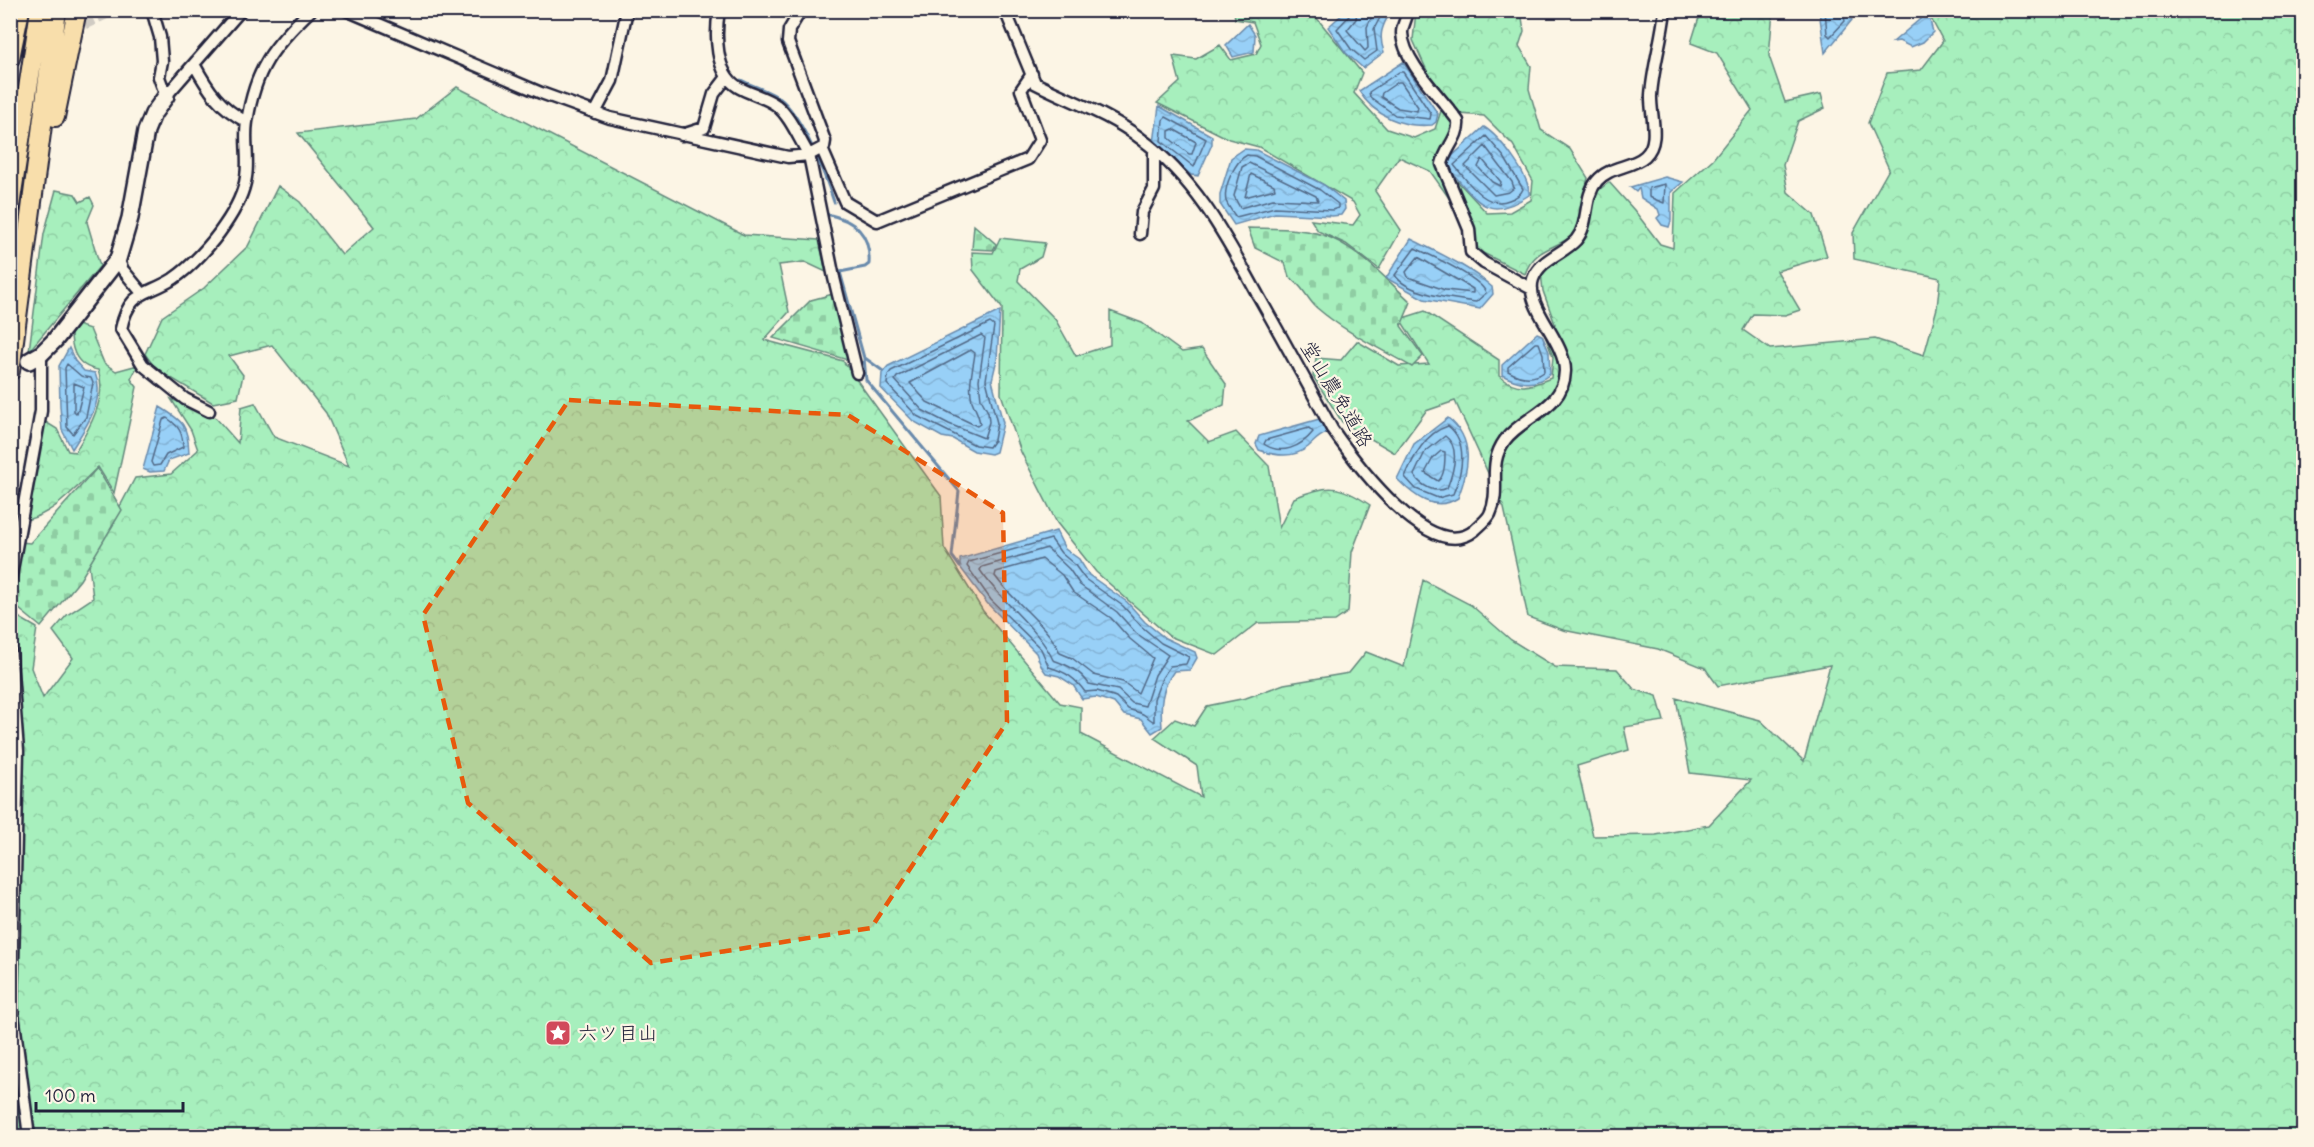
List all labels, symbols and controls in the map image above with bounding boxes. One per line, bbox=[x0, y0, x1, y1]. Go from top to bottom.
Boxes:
street label: 堂山農免道路 bbox=[1296, 336, 1379, 452]
place icon: 六ツ目山 bbox=[543, 1018, 573, 1048]
place label: 六ツ目山 bbox=[578, 1020, 658, 1045]
scale bar bbox=[36, 1075, 183, 1113]
text: 100 m bbox=[45, 1084, 96, 1107]

